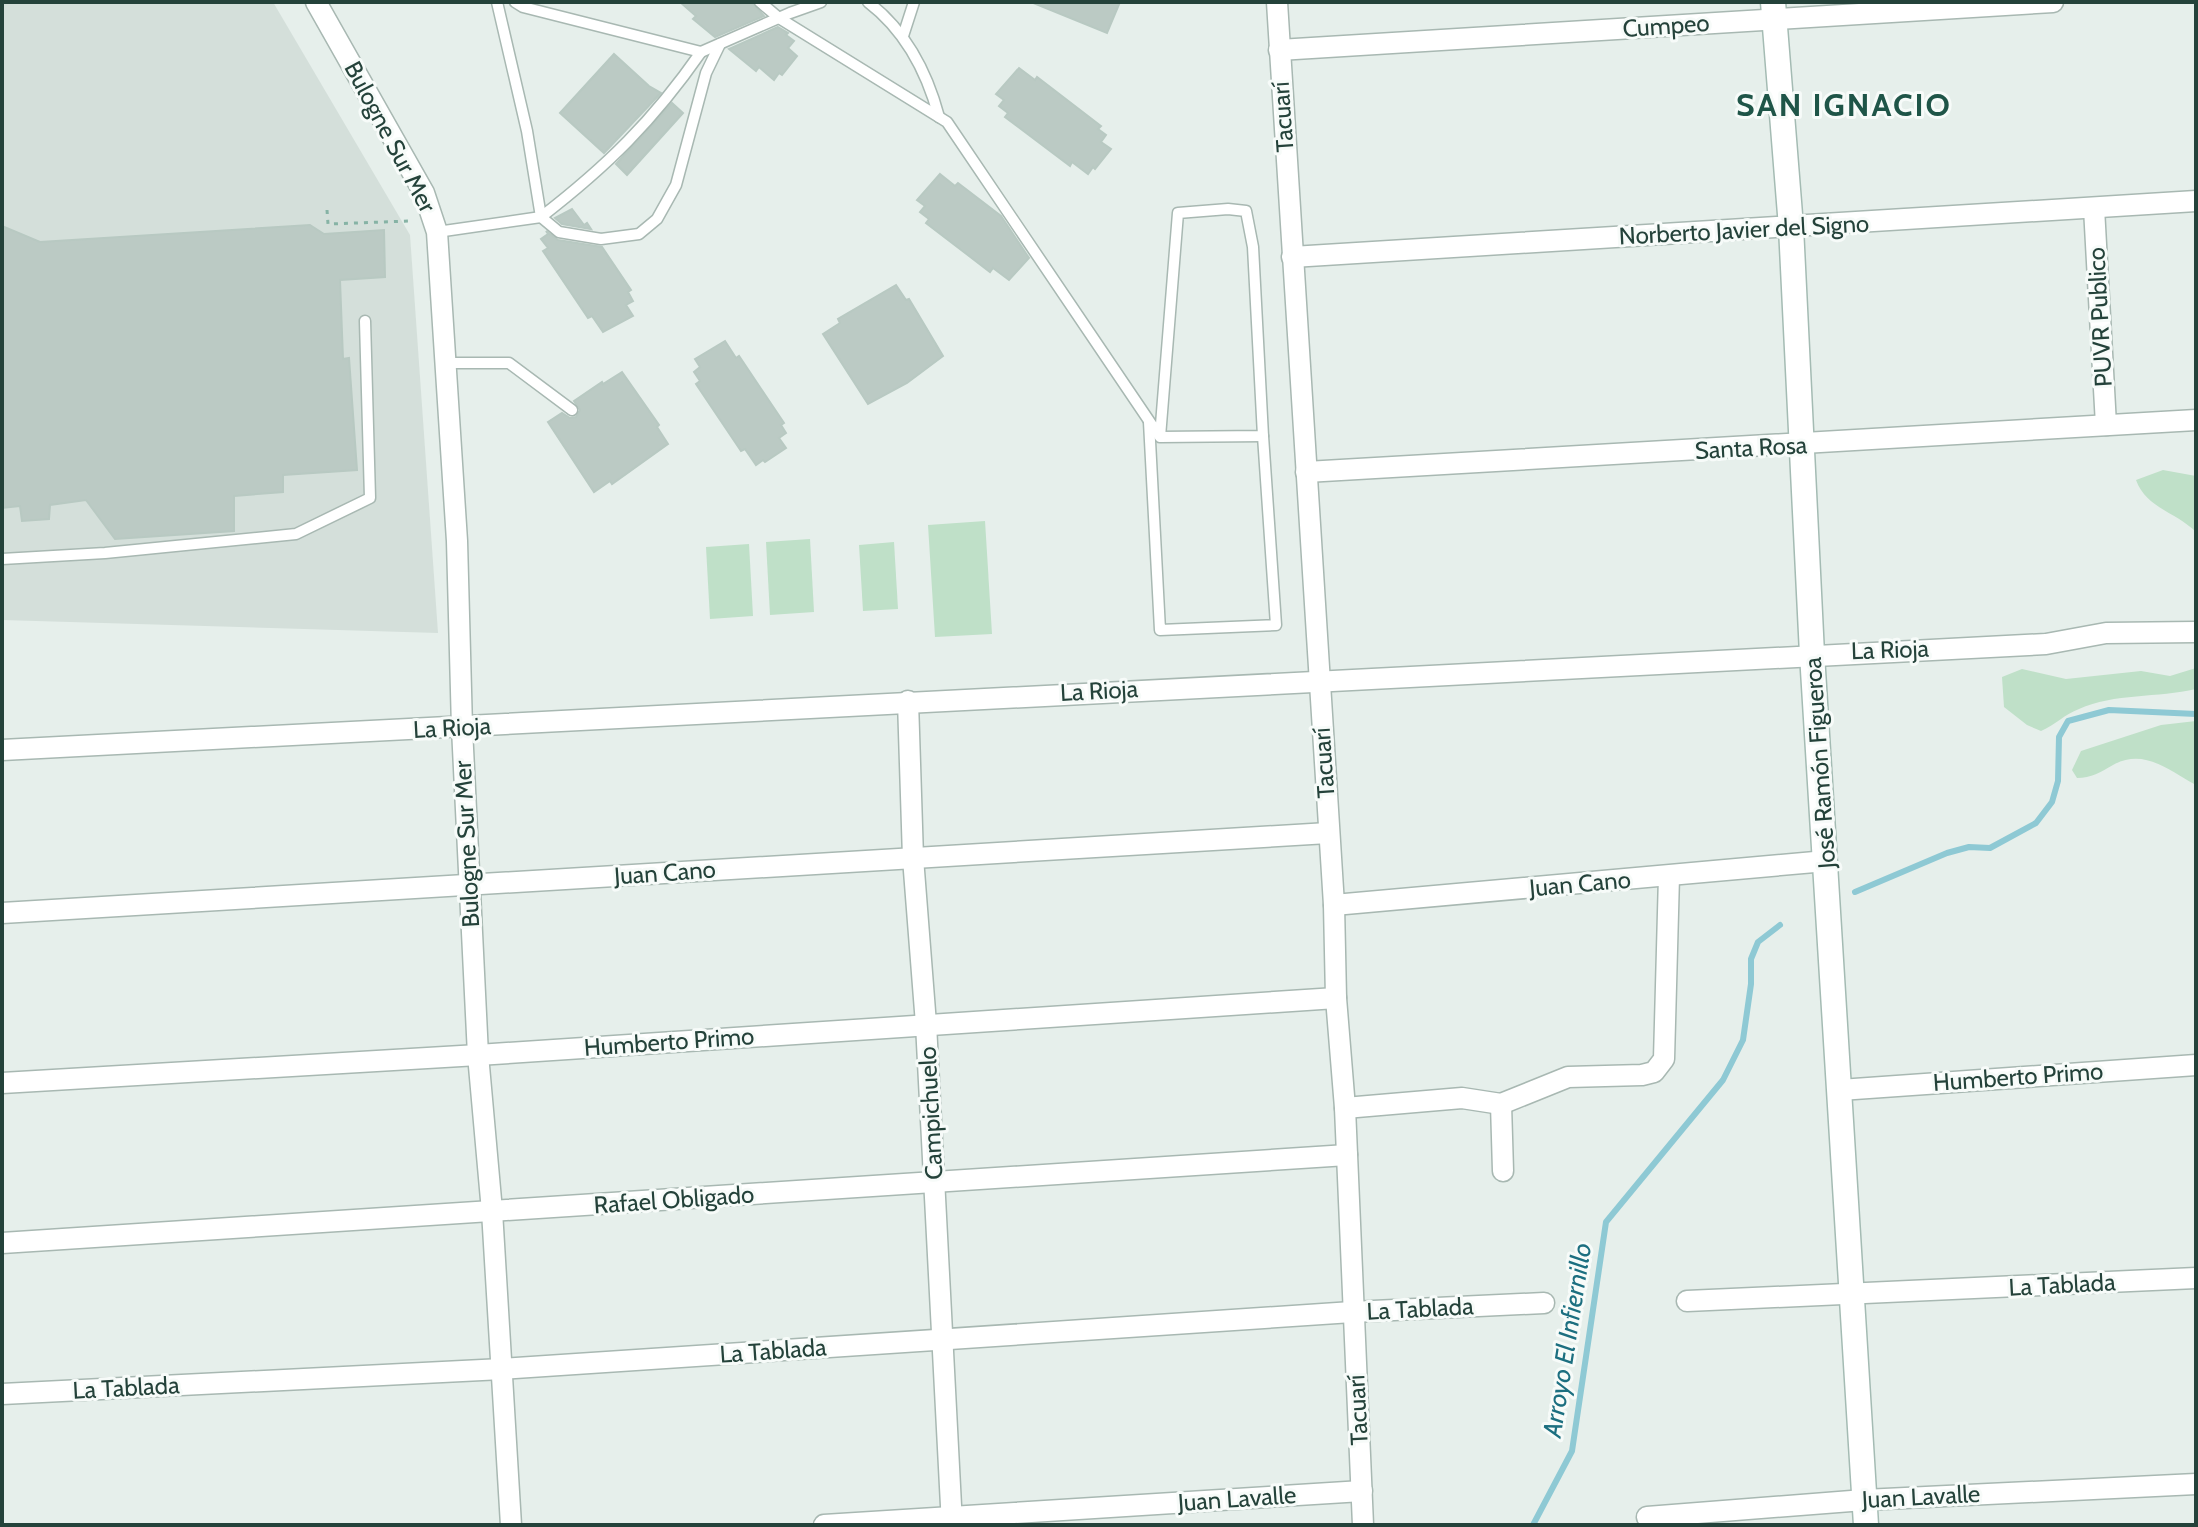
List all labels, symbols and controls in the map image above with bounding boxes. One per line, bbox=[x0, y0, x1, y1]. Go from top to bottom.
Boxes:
street label: Cumpeo bbox=[1622, 8, 1710, 43]
street label: Bulogne Sur Mer bbox=[338, 56, 443, 218]
street label: Tacuarí bbox=[1266, 81, 1299, 153]
district label: SAN IGNACIO bbox=[1736, 85, 1952, 124]
street label: Norberto Javier del Signo bbox=[1618, 208, 1870, 251]
street label: PUVR Publico bbox=[2081, 246, 2118, 388]
street label: Santa Rosa bbox=[1694, 430, 1808, 465]
street label: La Rioja bbox=[1850, 634, 1930, 665]
street label: José Ramón Figueroa bbox=[1798, 656, 1841, 871]
street label: La Rioja bbox=[1059, 674, 1139, 707]
street label: La Rioja bbox=[412, 711, 492, 744]
street label: Tacuarí bbox=[1307, 727, 1340, 799]
street label: Bulogne Sur Mer bbox=[448, 759, 485, 928]
street label: Juan Cano bbox=[612, 854, 717, 891]
street label: Juan Cano bbox=[1527, 865, 1632, 902]
street label: Humberto Primo bbox=[583, 1021, 755, 1062]
street label: Campichuelo bbox=[913, 1046, 948, 1180]
street label: Humberto Primo bbox=[1932, 1056, 2104, 1097]
street label: Rafael Obligado bbox=[593, 1179, 755, 1220]
water label: Arroyo El Infiernillo bbox=[1536, 1241, 1598, 1440]
street label: La Tablada bbox=[2008, 1267, 2117, 1302]
street label: La Tablada bbox=[1366, 1291, 1475, 1326]
street label: La Tablada bbox=[719, 1332, 828, 1369]
street label: La Tablada bbox=[72, 1370, 181, 1405]
street label: Tacuarí bbox=[1341, 1374, 1374, 1446]
street label: Juan Lavalle bbox=[1860, 1479, 1981, 1514]
street label: Juan Lavalle bbox=[1176, 1480, 1297, 1517]

